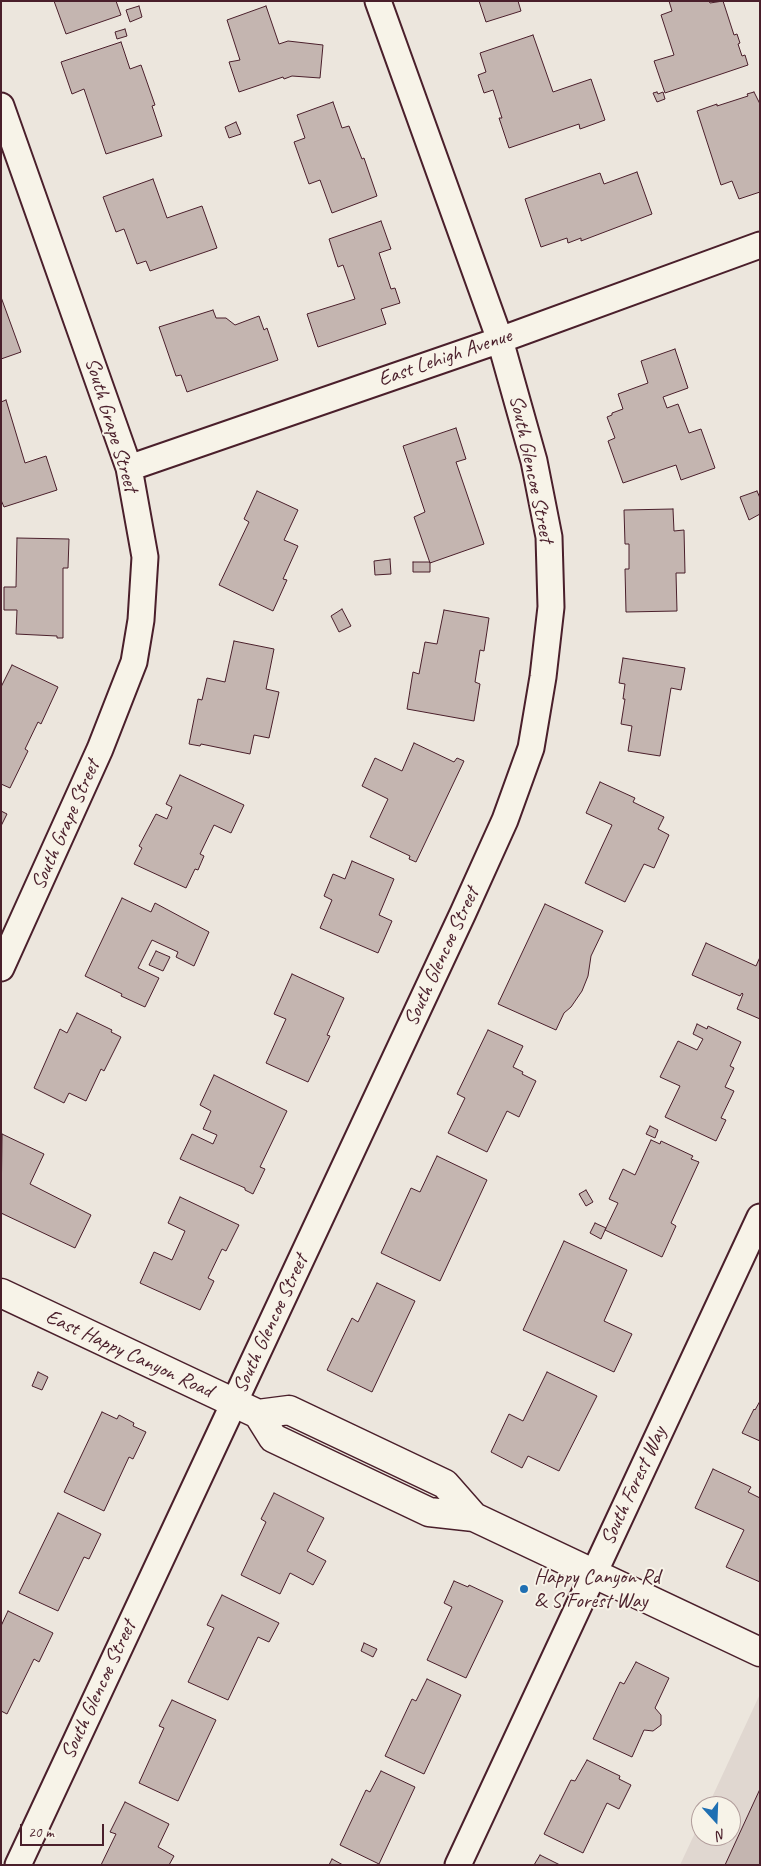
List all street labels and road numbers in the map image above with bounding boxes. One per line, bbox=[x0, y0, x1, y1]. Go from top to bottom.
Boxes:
street label: East Lehigh Avenue bbox=[375, 323, 515, 393]
street label: South Grape Street bbox=[79, 355, 143, 495]
street label: South Glencoe Street bbox=[503, 393, 559, 545]
street label: South Grape Street bbox=[26, 756, 106, 894]
street label: South Glencoe Street bbox=[399, 884, 485, 1030]
street label: South Glencoe Street bbox=[228, 1251, 314, 1397]
street label: East Happy Canyon Road bbox=[41, 1304, 217, 1404]
street label: South Forest Way bbox=[596, 1423, 672, 1549]
street label: South Glencoe Street bbox=[56, 1617, 142, 1763]

